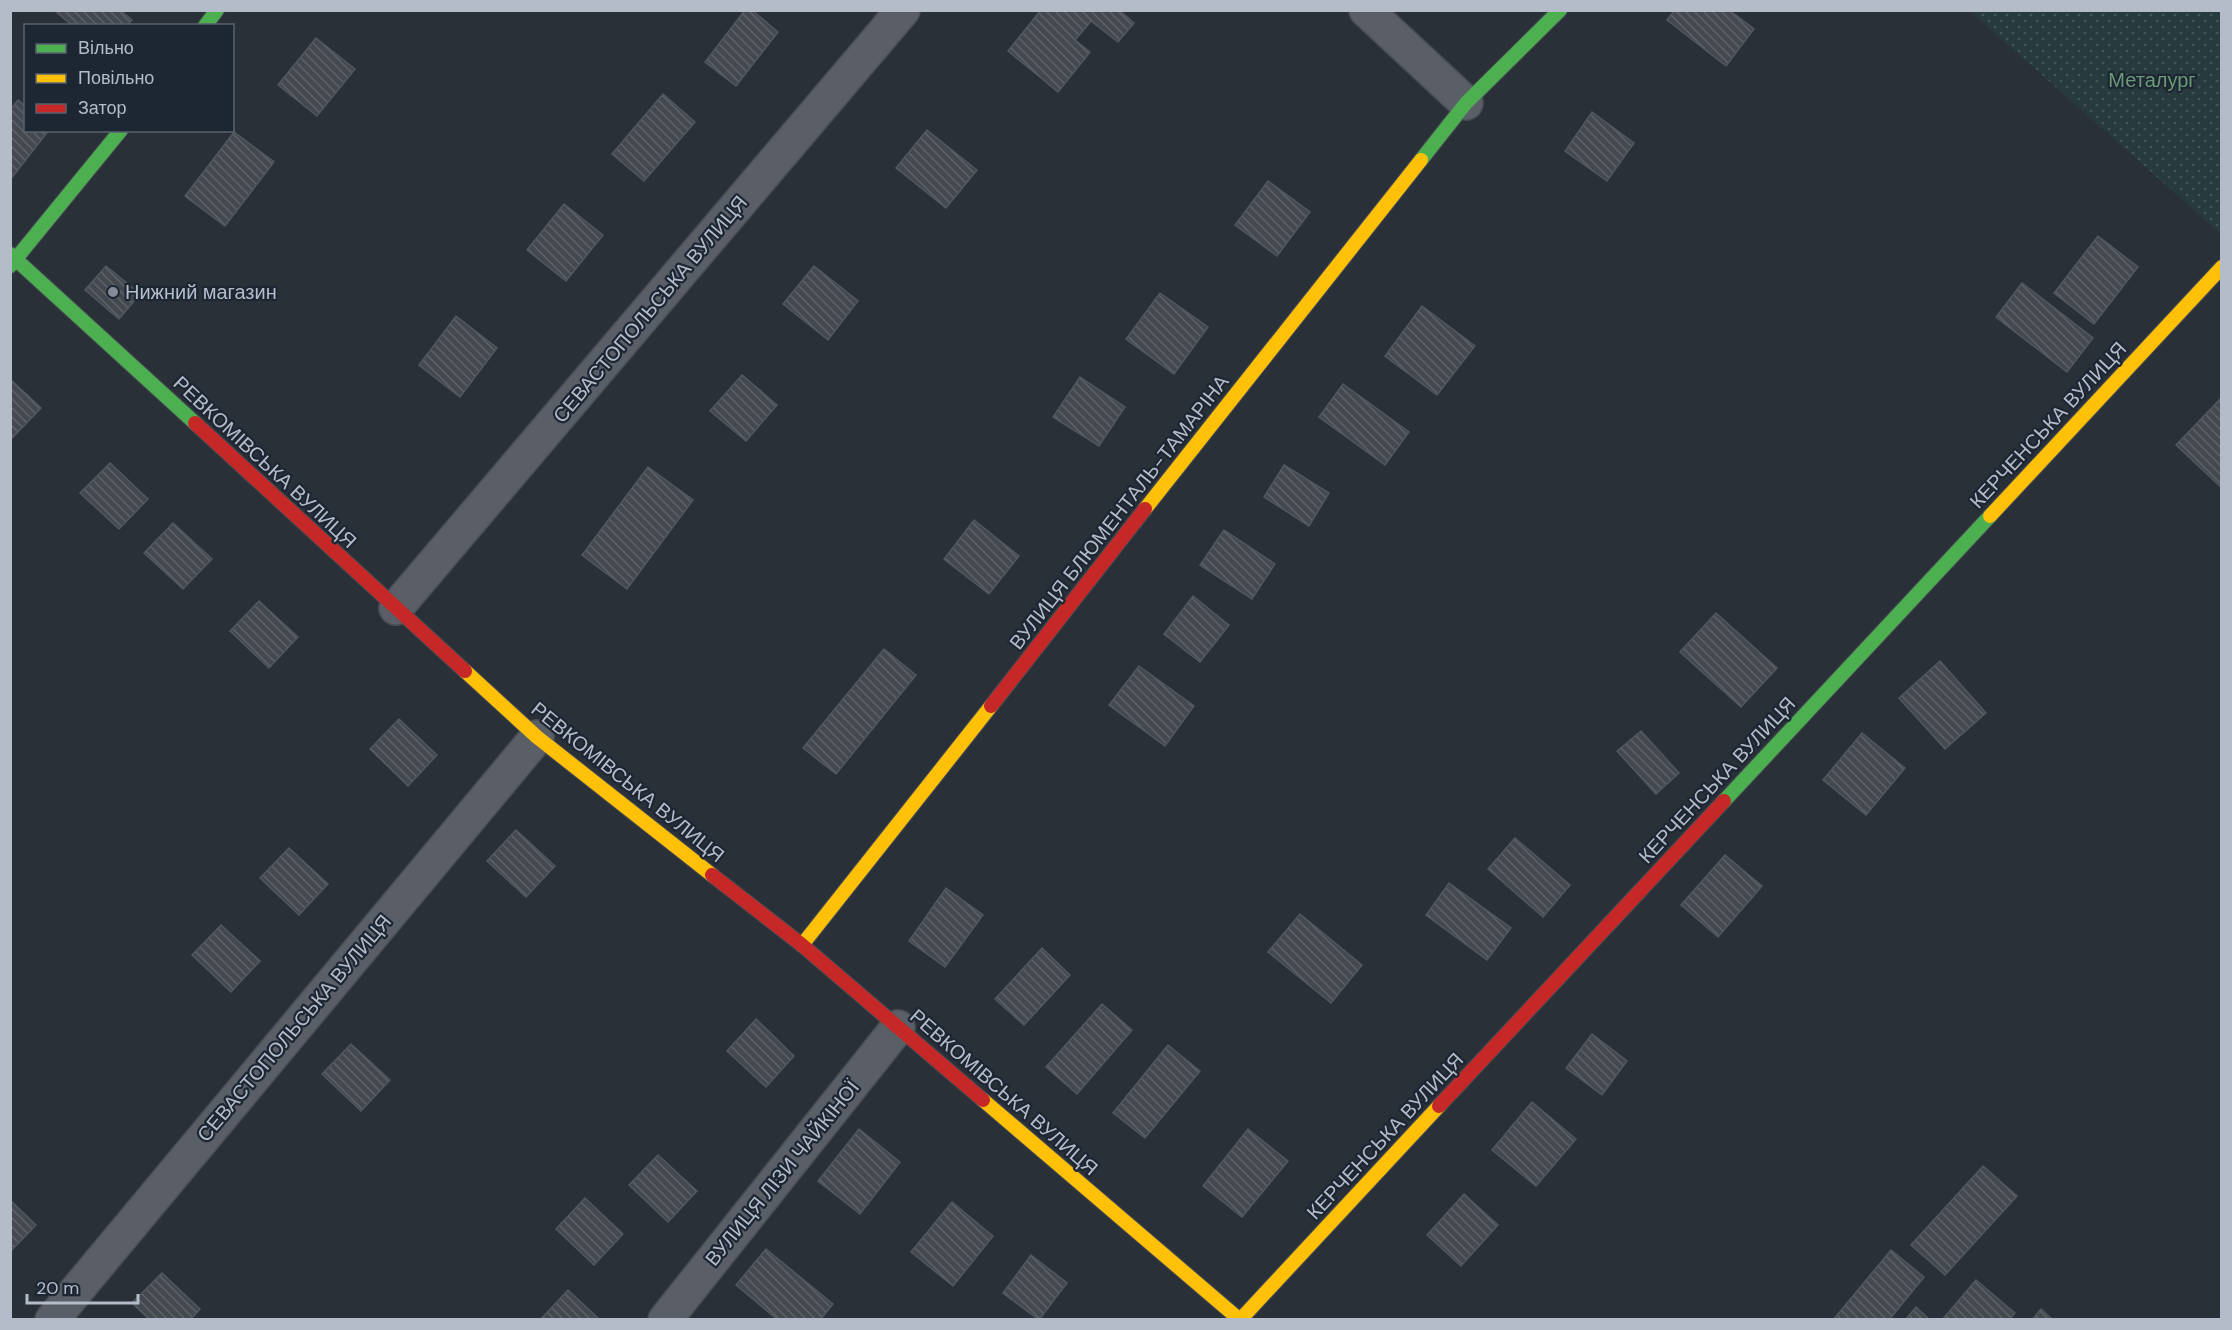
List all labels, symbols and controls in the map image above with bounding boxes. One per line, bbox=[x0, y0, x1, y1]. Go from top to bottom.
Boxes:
legend bbox=[24, 24, 234, 132]
text: Вільно bbox=[78, 36, 134, 60]
text: Повільно bbox=[78, 66, 154, 90]
park label: Металург bbox=[2108, 67, 2196, 93]
text: Затор bbox=[78, 96, 127, 120]
street label: СЕВАСТОПОЛЬСЬКА ВУЛИЦЯ bbox=[547, 190, 753, 428]
place label: Нижний магазин bbox=[125, 279, 277, 305]
marker: Нижний магазин bbox=[106, 285, 120, 299]
street label: КЕРЧЕНСЬКА ВУЛИЦЯ bbox=[1964, 336, 2132, 514]
street label: ВУЛИЦЯ БЛЮМЕНТАЛЬ-ТАМАРІНА bbox=[1004, 369, 1235, 655]
street label: РЕВКОМІВСЬКА ВУЛИЦЯ bbox=[168, 370, 362, 554]
street label: КЕРЧЕНСЬКА ВУЛИЦЯ bbox=[1633, 691, 1801, 869]
street label: РЕВКОМІВСЬКА ВУЛИЦЯ bbox=[526, 696, 730, 868]
street label: СЕВАСТОПОЛЬСЬКА ВУЛИЦЯ bbox=[191, 909, 397, 1147]
street label: РЕВКОМІВСЬКА ВУЛИЦЯ bbox=[904, 1003, 1104, 1181]
street label: КЕРЧЕНСЬКА ВУЛИЦЯ bbox=[1301, 1047, 1469, 1225]
street label: ВУЛИЦЯ ЛІЗИ ЧАЙКІНОЇ bbox=[699, 1075, 865, 1271]
scale bar bbox=[27, 1267, 138, 1305]
text: 20 m bbox=[36, 1276, 79, 1300]

